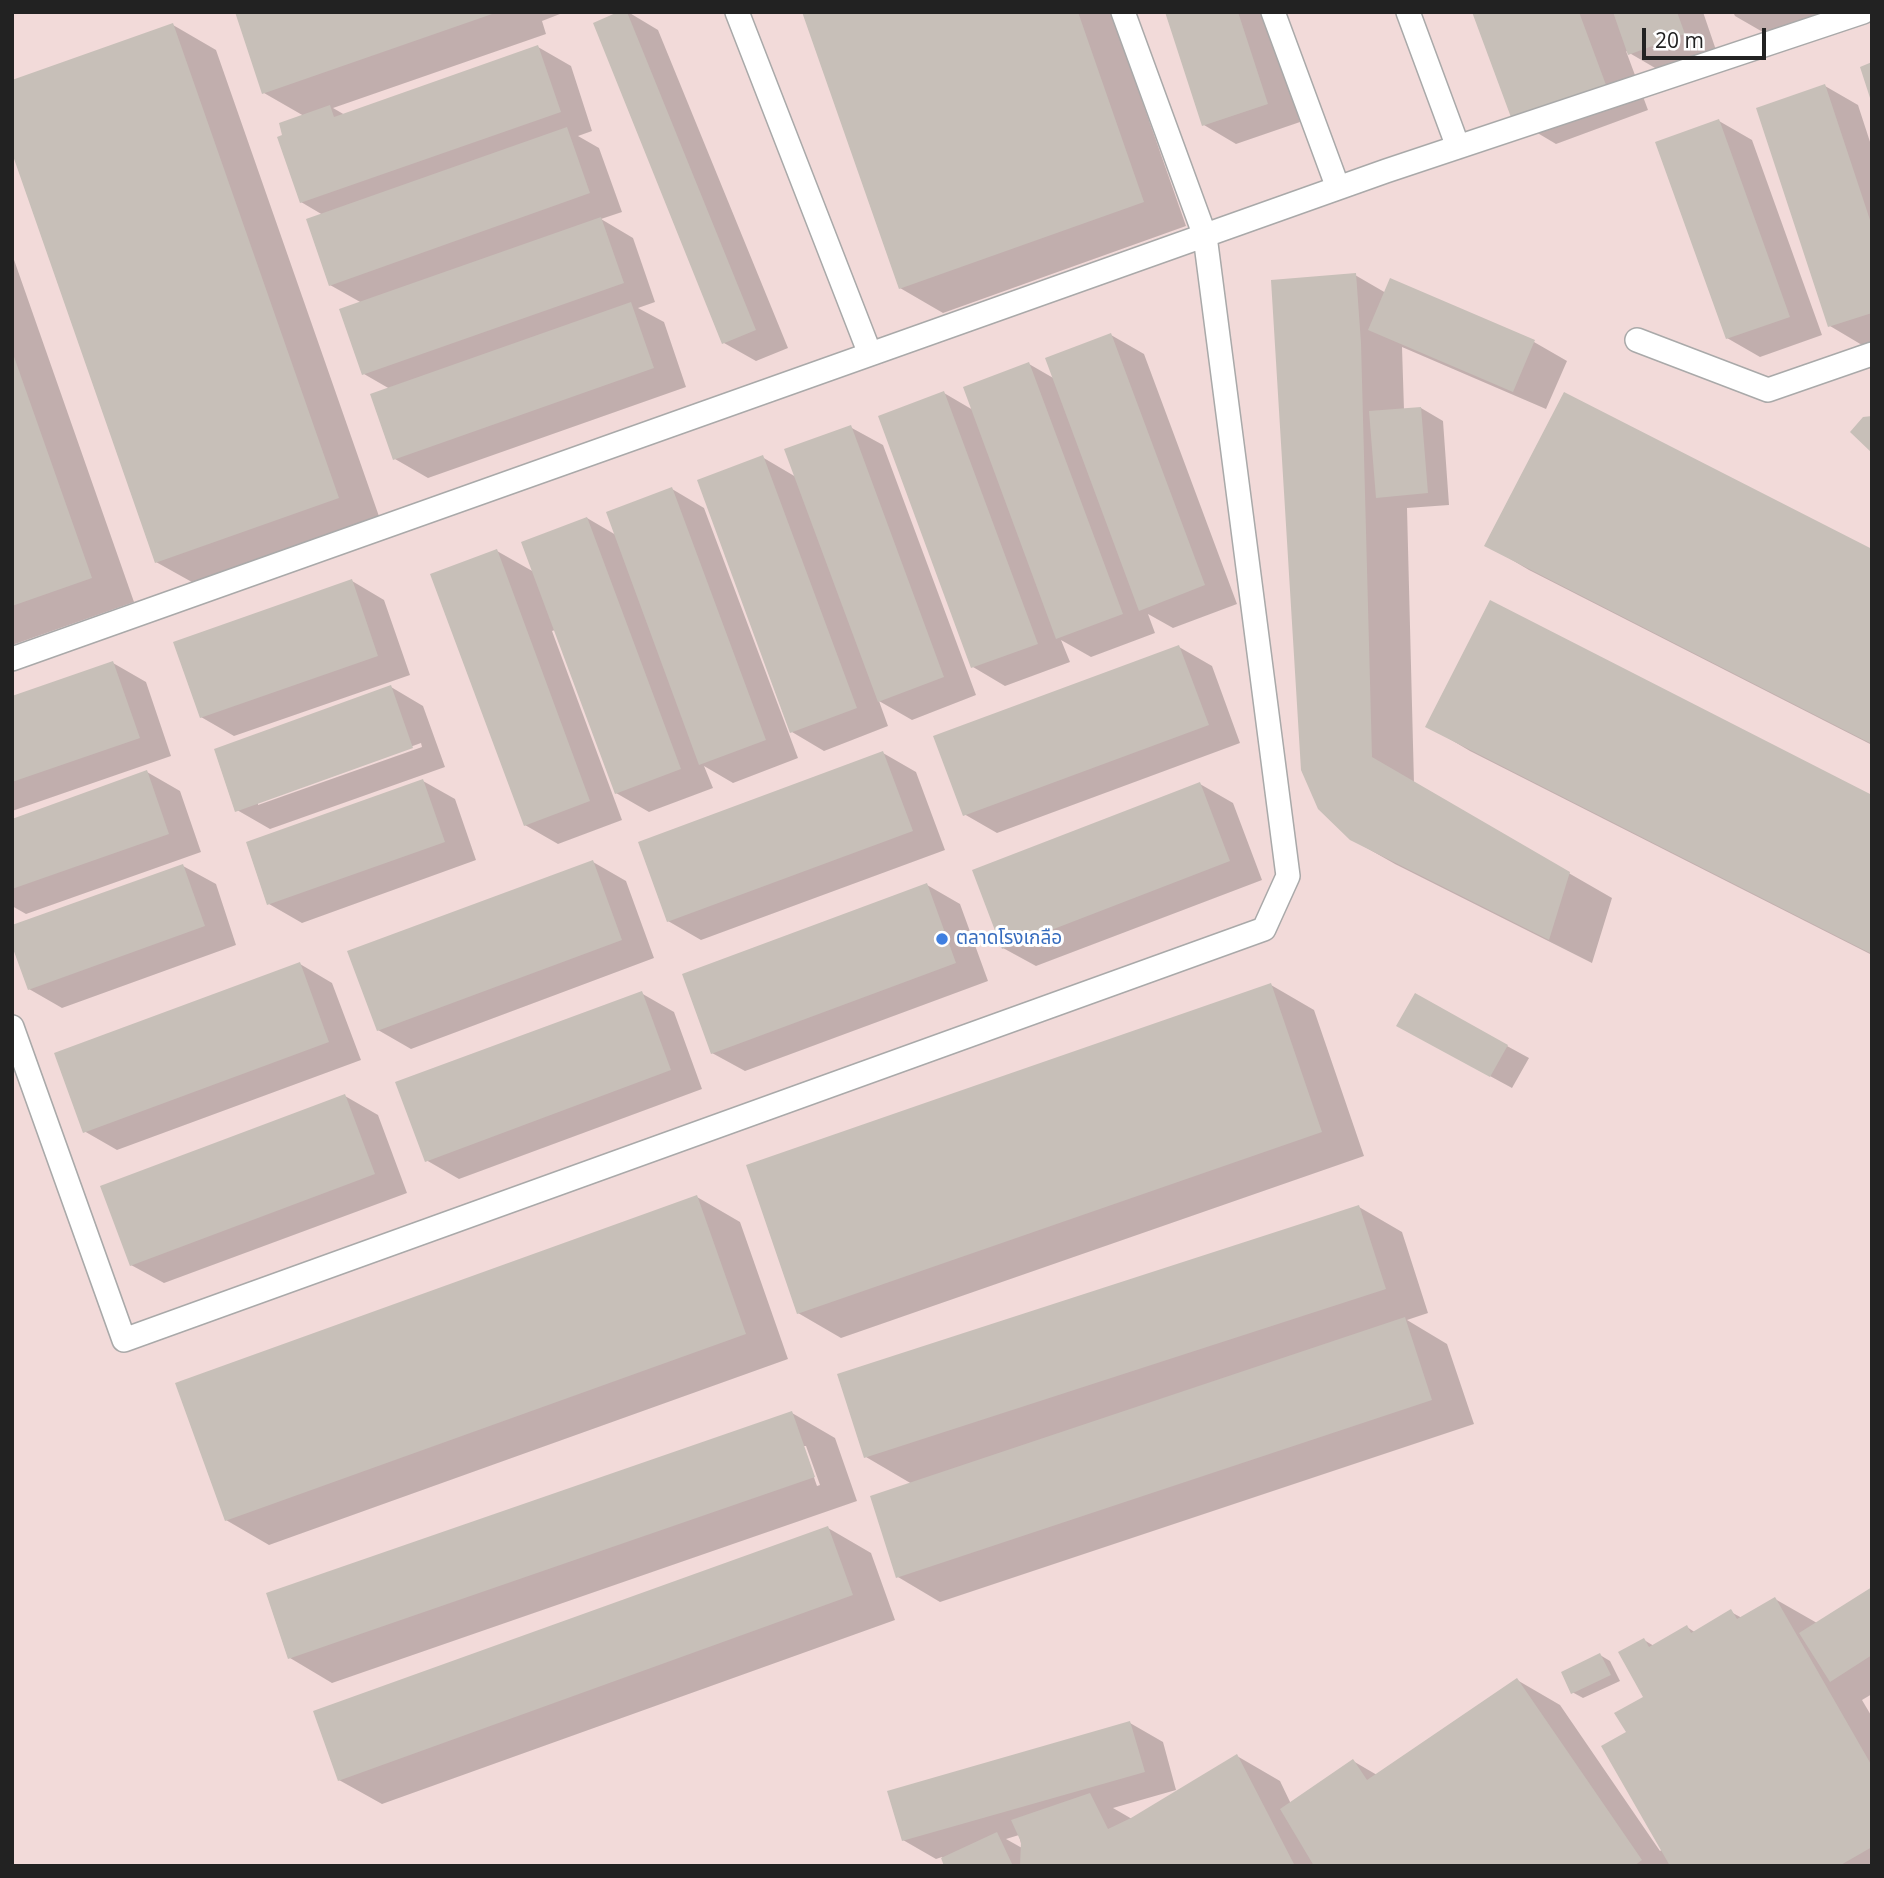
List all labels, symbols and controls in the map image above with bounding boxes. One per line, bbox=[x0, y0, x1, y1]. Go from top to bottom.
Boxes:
scale bar bbox=[1646, 14, 1770, 58]
text: 20 m bbox=[1655, 26, 1704, 54]
place label: ตลาดโรงเกลือ bbox=[956, 928, 1062, 950]
marker: ตลาดโรงเกลือ bbox=[934, 931, 950, 947]

